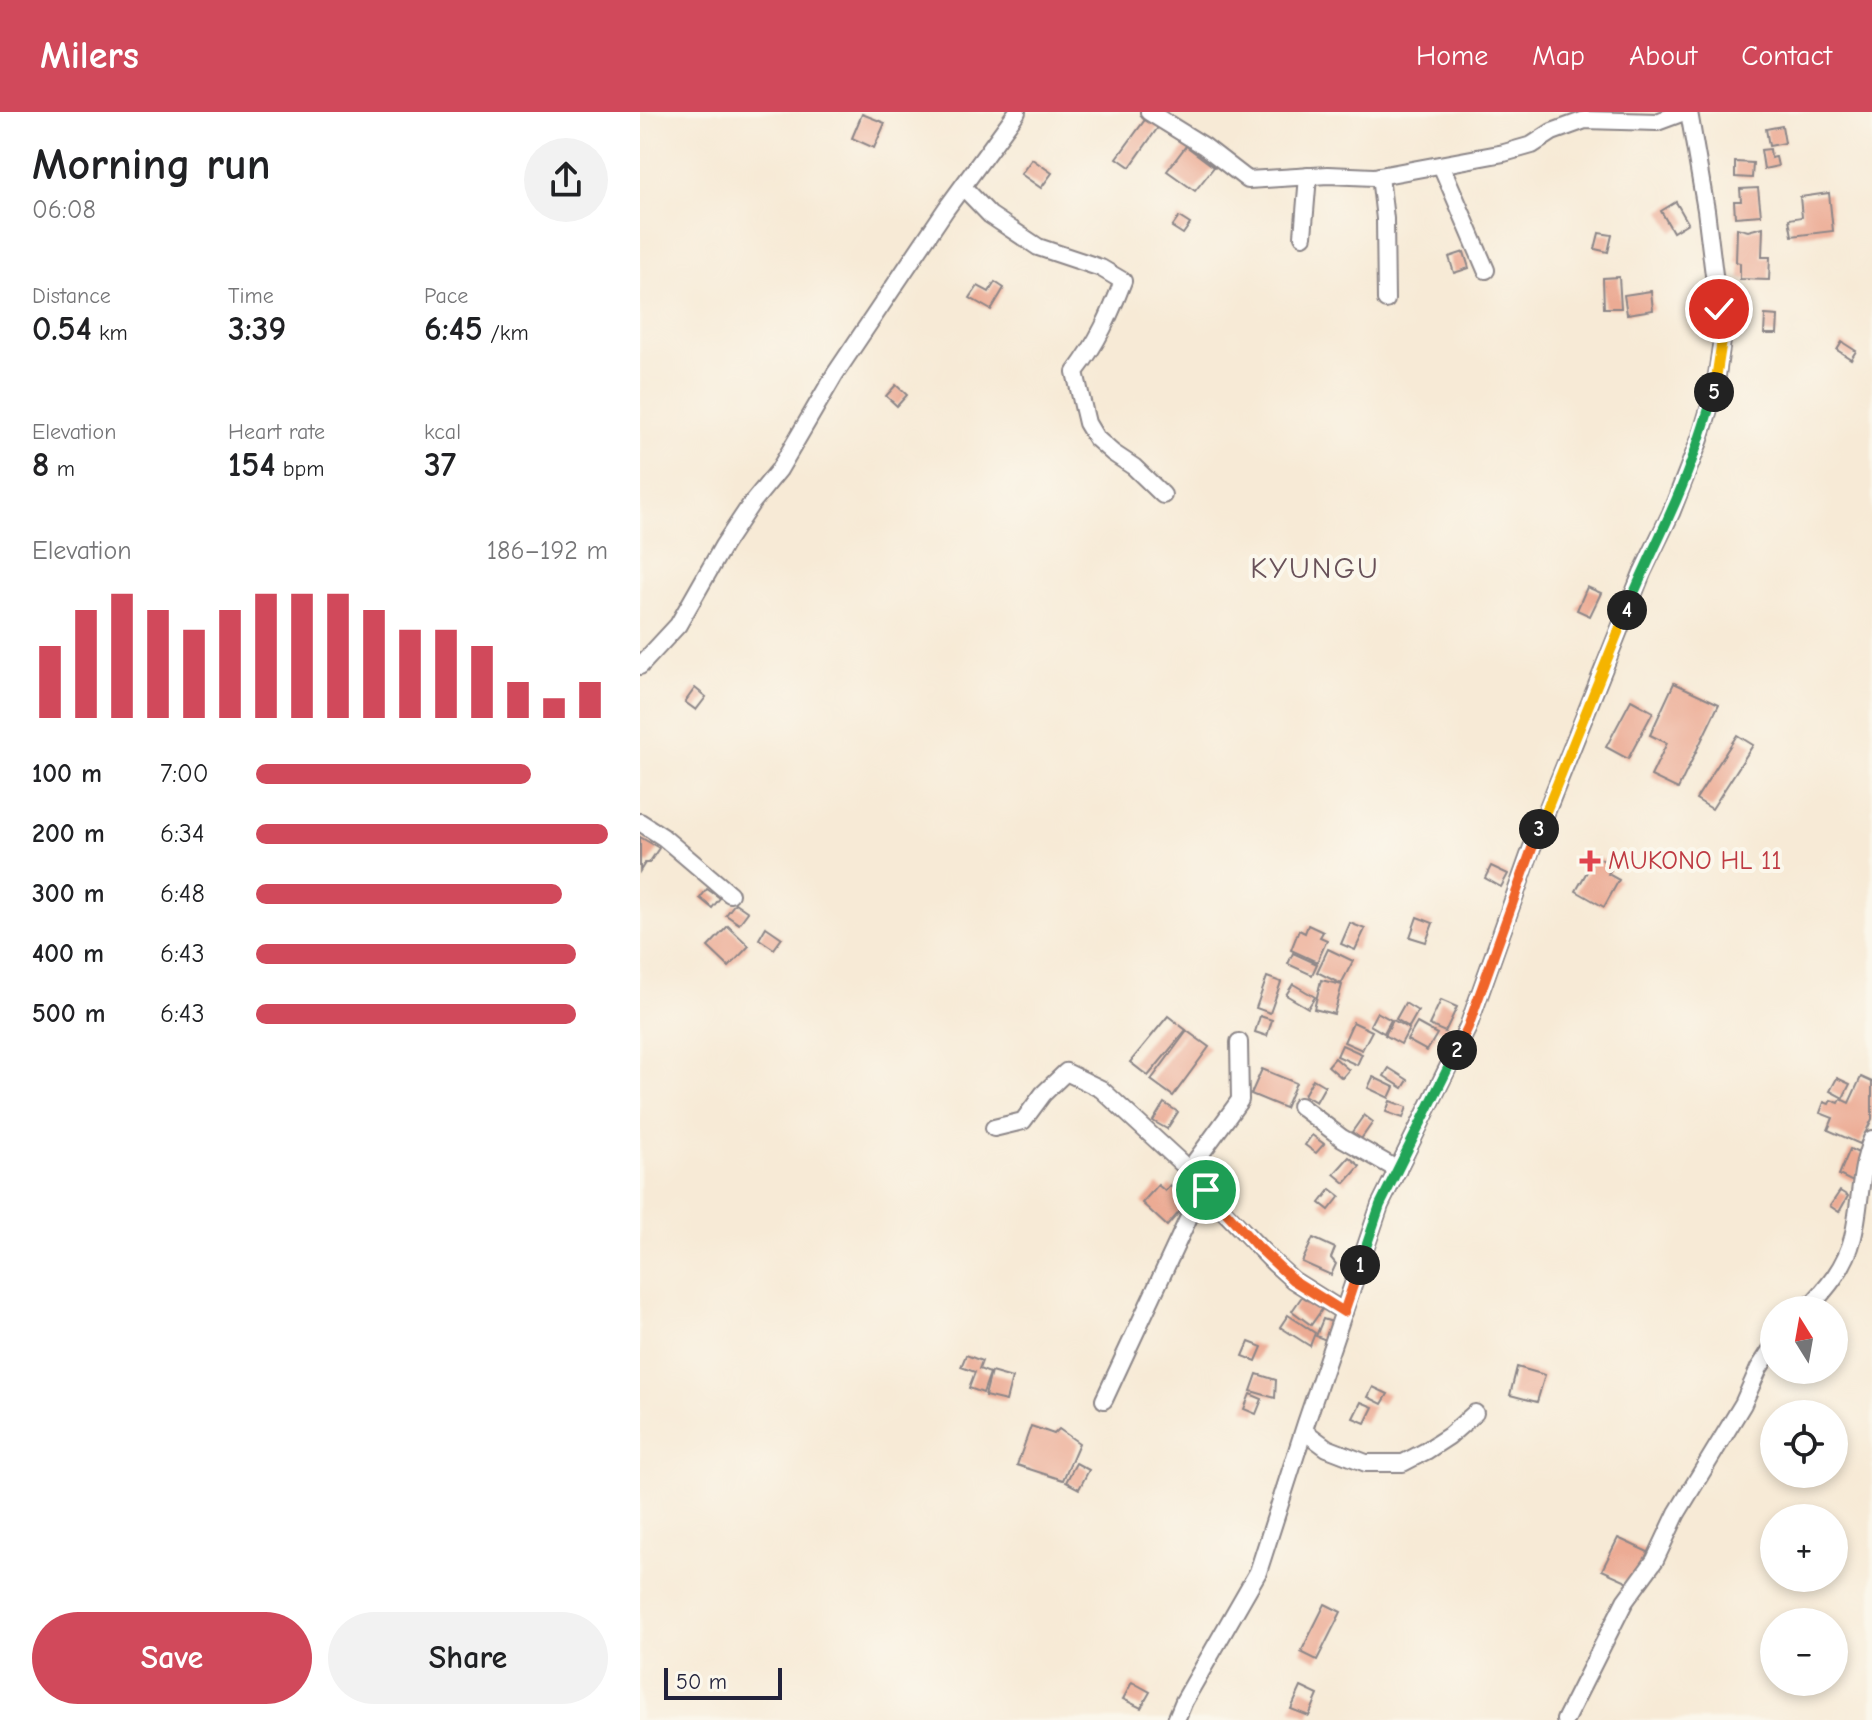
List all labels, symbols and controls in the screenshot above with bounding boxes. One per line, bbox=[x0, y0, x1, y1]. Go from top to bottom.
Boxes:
text: Milers bbox=[40, 34, 139, 78]
text: Home bbox=[1416, 40, 1488, 72]
text: Map bbox=[1532, 40, 1585, 72]
text: About bbox=[1629, 40, 1697, 72]
text: Contact bbox=[1741, 40, 1832, 72]
button: share bbox=[524, 138, 608, 222]
text: Morning run bbox=[32, 139, 271, 190]
text: 06:08 bbox=[32, 195, 96, 225]
pin bbox=[1685, 275, 1753, 343]
text: Distance bbox=[32, 283, 111, 309]
text: Time bbox=[228, 283, 274, 309]
text: Pace bbox=[424, 283, 468, 309]
icon: check bbox=[1697, 287, 1741, 331]
text: 0.54 bbox=[32, 309, 92, 349]
text: 3:39 bbox=[228, 309, 286, 349]
text: 6:45 bbox=[424, 309, 483, 349]
text: km bbox=[92, 320, 128, 346]
text: /km bbox=[483, 320, 529, 346]
pin: 5 bbox=[1694, 372, 1734, 412]
text: 5 bbox=[1708, 379, 1720, 405]
text: Elevation bbox=[32, 419, 116, 445]
text: Heart rate bbox=[228, 419, 325, 445]
text: kcal bbox=[424, 419, 461, 445]
text: 8 bbox=[32, 445, 49, 485]
text: 154 bbox=[228, 445, 275, 485]
text: 37 bbox=[424, 445, 456, 485]
text: m bbox=[49, 456, 75, 482]
text: bpm bbox=[275, 456, 324, 482]
text: Elevation bbox=[32, 536, 132, 566]
text: 186–192 m bbox=[487, 536, 608, 566]
district label: KYUNGU bbox=[1250, 551, 1380, 586]
pin: 4 bbox=[1607, 590, 1647, 630]
text: 4 bbox=[1622, 597, 1632, 623]
text: 100 m bbox=[32, 759, 102, 789]
text: 7:00 bbox=[160, 759, 209, 789]
pin: 3 bbox=[1519, 809, 1559, 849]
text: 3 bbox=[1534, 816, 1544, 842]
text: 200 m bbox=[32, 819, 105, 849]
text: 6:34 bbox=[160, 819, 205, 849]
place label: MUKONO HL 11 bbox=[1608, 846, 1782, 876]
marker: MUKONO HL 11 bbox=[1579, 850, 1601, 872]
text: 300 m bbox=[32, 879, 105, 909]
text: 6:48 bbox=[160, 879, 205, 909]
text: 400 m bbox=[32, 939, 104, 969]
text: 6:43 bbox=[160, 939, 205, 969]
text: 500 m bbox=[32, 999, 106, 1029]
text: 6:43 bbox=[160, 999, 205, 1029]
pin: 2 bbox=[1437, 1030, 1477, 1070]
text: 2 bbox=[1452, 1037, 1462, 1063]
pin bbox=[1172, 1156, 1240, 1224]
icon: arrive bbox=[1184, 1168, 1228, 1212]
pin: 1 bbox=[1340, 1245, 1380, 1285]
text: 1 bbox=[1356, 1252, 1364, 1278]
north arrow bbox=[1760, 1296, 1848, 1384]
map controls bbox=[1760, 1296, 1848, 1696]
button: locate bbox=[1760, 1400, 1848, 1488]
button: + bbox=[1760, 1504, 1848, 1592]
button: − bbox=[1760, 1608, 1848, 1696]
button: Save bbox=[32, 1612, 312, 1704]
button: Share bbox=[328, 1612, 608, 1704]
scale bar bbox=[664, 1664, 782, 1700]
text: 50 m bbox=[676, 1669, 727, 1695]

